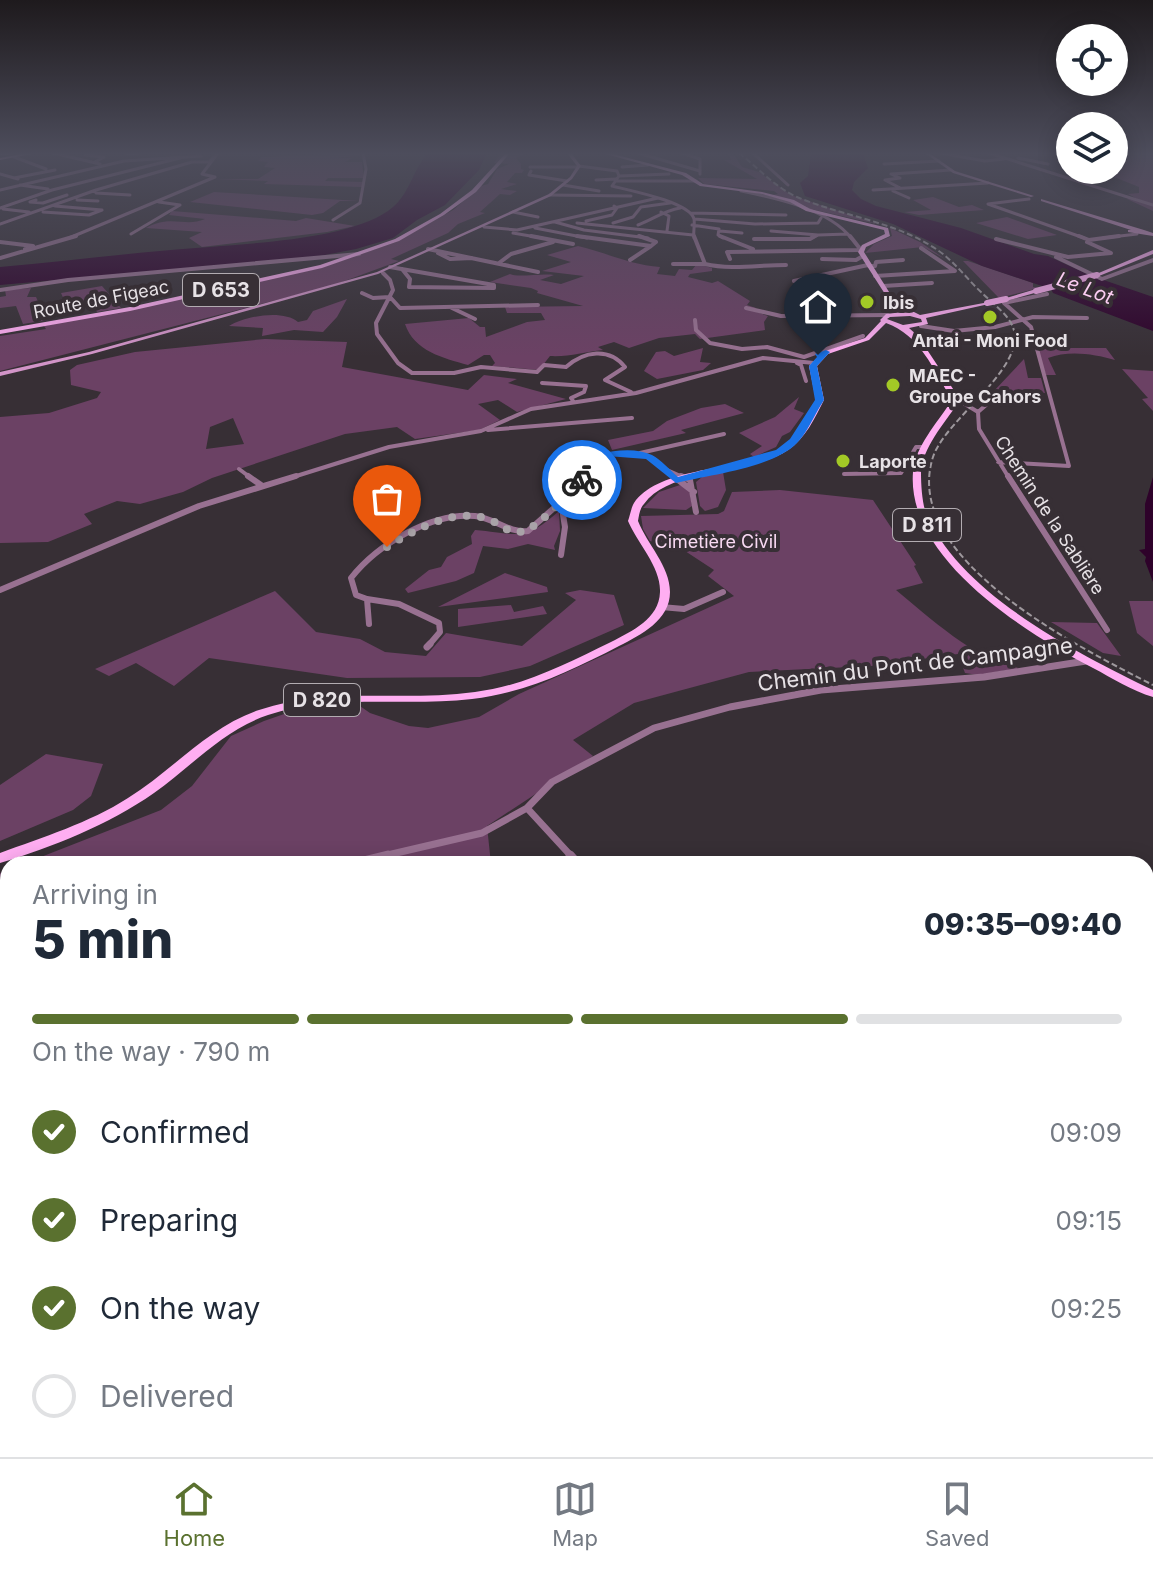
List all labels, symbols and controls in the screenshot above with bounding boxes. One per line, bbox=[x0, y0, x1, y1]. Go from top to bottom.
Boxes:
map controls bbox=[1056, 24, 1128, 184]
button: locate bbox=[1056, 24, 1128, 96]
button: layers bbox=[1056, 112, 1128, 184]
water label: Le Lot bbox=[1053, 267, 1117, 309]
pin bbox=[784, 273, 852, 355]
road number: D 653 bbox=[183, 274, 259, 306]
street label: Route de Figeac bbox=[31, 276, 171, 322]
icon: home bbox=[796, 285, 840, 329]
place label: Ibis bbox=[883, 292, 914, 313]
marker: Ibis bbox=[858, 293, 876, 311]
marker: Antai - Moni Food bbox=[981, 308, 999, 326]
place label: Antai - Moni Food bbox=[912, 330, 1068, 351]
place label: MAEC - Groupe Cahors bbox=[909, 365, 1041, 407]
marker: MAEC - Groupe Cahors bbox=[884, 376, 902, 394]
street label: Chemin de la Sablière bbox=[991, 432, 1109, 598]
courier bbox=[542, 440, 622, 520]
place label: Laporte bbox=[859, 451, 927, 472]
marker: Laporte bbox=[834, 452, 852, 470]
icon: bike bbox=[560, 458, 604, 502]
pin bbox=[353, 465, 421, 547]
icon: bag bbox=[365, 477, 409, 521]
road number: D 811 bbox=[893, 509, 961, 541]
park label: Cimetière Civil bbox=[655, 531, 777, 552]
street label: Chemin du Pont de Campagne bbox=[756, 632, 1074, 696]
road number: D 820 bbox=[284, 684, 360, 716]
text: Arriving in bbox=[32, 879, 158, 910]
text: 09:35–09:40 bbox=[924, 906, 1122, 942]
text: 5 min bbox=[32, 908, 173, 971]
text: On the way · 790 m bbox=[32, 1036, 270, 1067]
icon: check bbox=[32, 1110, 76, 1154]
text: Confirmed bbox=[100, 1114, 250, 1150]
text: 09:09 bbox=[1049, 1117, 1122, 1148]
icon: check bbox=[32, 1198, 76, 1242]
text: Preparing bbox=[100, 1202, 238, 1238]
text: 09:15 bbox=[1056, 1205, 1122, 1236]
icon: check bbox=[32, 1286, 76, 1330]
text: On the way bbox=[100, 1290, 260, 1326]
text: 09:25 bbox=[1050, 1293, 1122, 1324]
text: Delivered bbox=[100, 1378, 234, 1414]
tab: Home bbox=[164, 1477, 225, 1551]
tab: Map bbox=[552, 1477, 598, 1551]
tab: Saved bbox=[925, 1477, 989, 1551]

